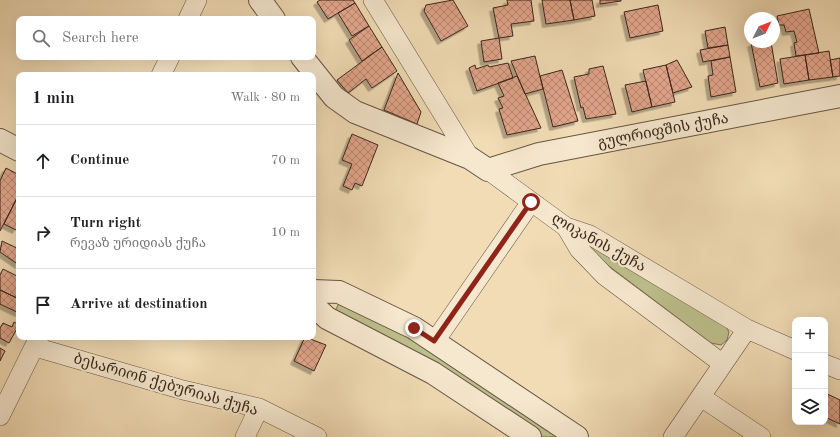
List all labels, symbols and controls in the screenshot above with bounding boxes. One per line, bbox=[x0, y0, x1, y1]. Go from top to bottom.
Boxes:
north arrow bbox=[744, 12, 780, 48]
search box bbox=[16, 16, 316, 60]
icon: search bbox=[30, 27, 52, 49]
text: Search here bbox=[62, 31, 139, 46]
text: 1 min bbox=[32, 90, 75, 107]
text: Walk · 80 m bbox=[231, 91, 300, 104]
street label: გულრიფშის ქუჩა bbox=[597, 111, 730, 152]
icon: ahead bbox=[32, 150, 54, 172]
text: Continue bbox=[70, 153, 129, 168]
text: 70 m bbox=[271, 154, 300, 167]
route start bbox=[522, 193, 540, 211]
street label: ლიკანის ქუჩა bbox=[549, 210, 648, 275]
text: Turn right bbox=[70, 216, 141, 231]
icon: right bbox=[32, 222, 54, 244]
text: 10 m bbox=[271, 226, 300, 239]
text: რევაზ ურიდიას ქუჩა bbox=[70, 237, 206, 250]
icon: arrive bbox=[32, 294, 54, 316]
text: Arrive at destination bbox=[70, 297, 208, 312]
map controls bbox=[792, 317, 828, 425]
button: + bbox=[792, 317, 828, 353]
route end bbox=[405, 319, 423, 337]
street label: ბესარიონ ქებურიას ქუჩა bbox=[72, 351, 260, 419]
button: − bbox=[792, 353, 828, 389]
button: layers bbox=[792, 389, 828, 425]

